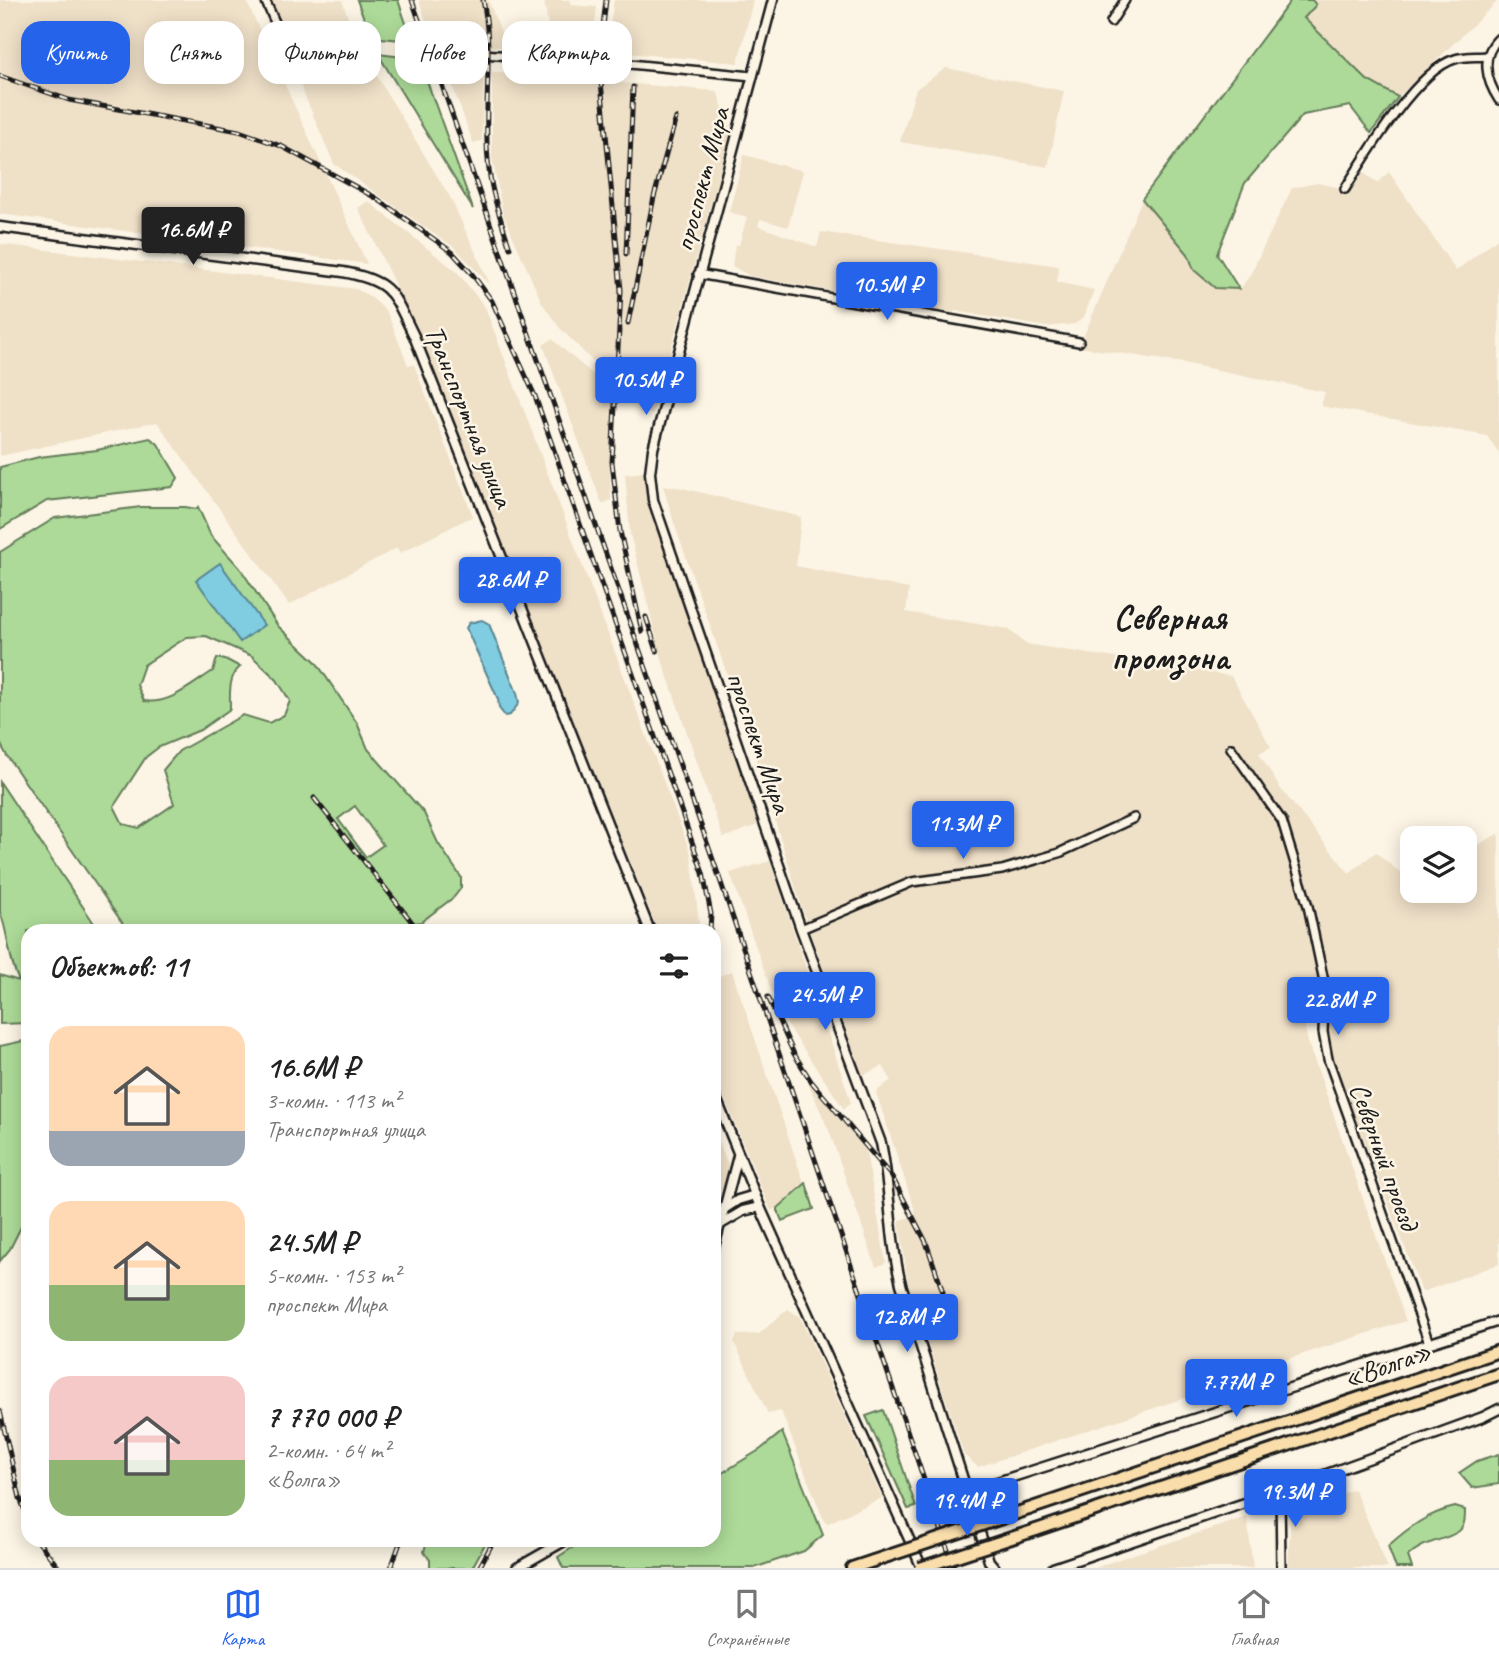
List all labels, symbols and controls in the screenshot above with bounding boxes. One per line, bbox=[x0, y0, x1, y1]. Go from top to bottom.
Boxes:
chip: Купить bbox=[21, 21, 130, 84]
chip: Снять bbox=[144, 21, 244, 84]
chip: Фильтры bbox=[258, 21, 381, 84]
chip: Новое bbox=[395, 21, 488, 84]
chip: Квартира bbox=[502, 21, 632, 84]
street label: проспект Мира bbox=[666, 102, 738, 255]
pin: 16.6M ₽ bbox=[128, 208, 258, 267]
text: 16.6M ₽ bbox=[158, 215, 228, 244]
pin: 10.5M ₽ bbox=[822, 262, 952, 322]
text: 10.5M ₽ bbox=[852, 270, 922, 299]
street label: Транспортная улица bbox=[417, 320, 523, 514]
pin: 10.5M ₽ bbox=[581, 358, 711, 417]
text: 10.5M ₽ bbox=[611, 365, 681, 394]
pin: 28.6M ₽ bbox=[445, 558, 575, 617]
text: 28.6M ₽ bbox=[475, 565, 545, 594]
district label: Северная промзона bbox=[1111, 595, 1232, 680]
street label: проспект Мира bbox=[719, 667, 801, 819]
pin: 11.3M ₽ bbox=[898, 802, 1028, 861]
text: 11.3M ₽ bbox=[928, 809, 998, 838]
map controls bbox=[1400, 826, 1477, 903]
button: layers bbox=[1400, 826, 1477, 903]
text: Объектов: 11 bbox=[49, 947, 188, 985]
icon: filters bbox=[655, 947, 693, 985]
pin: 24.5M ₽ bbox=[760, 972, 890, 1032]
pin: 22.8M ₽ bbox=[1273, 978, 1403, 1037]
text: 24.5M ₽ bbox=[790, 980, 860, 1009]
text: 22.8M ₽ bbox=[1303, 985, 1373, 1014]
text: 16.6M ₽ bbox=[266, 1048, 358, 1086]
icon: home bbox=[105, 1054, 189, 1138]
street label: Северный проезд bbox=[1342, 1078, 1428, 1237]
text: 3-комн. · 113 m² bbox=[266, 1086, 400, 1115]
text: Транспортная улица bbox=[266, 1115, 425, 1144]
text: 24.5M ₽ bbox=[266, 1223, 357, 1261]
icon: home bbox=[105, 1229, 189, 1313]
text: 5-комн. · 153 m² bbox=[266, 1261, 400, 1290]
text: проспект Мира bbox=[266, 1290, 387, 1319]
pin: 12.8M ₽ bbox=[842, 1294, 972, 1354]
text: 12.8M ₽ bbox=[872, 1302, 942, 1331]
street label: «Волга» bbox=[1338, 1333, 1436, 1396]
pin: 7.77M ₽ bbox=[1171, 1360, 1301, 1419]
text: 7.77M ₽ bbox=[1201, 1367, 1271, 1396]
text: 7 770 000 ₽ bbox=[266, 1398, 397, 1436]
icon: home bbox=[105, 1404, 189, 1488]
text: 2-комн. · 64 m² bbox=[266, 1436, 390, 1465]
text: «Волга» bbox=[266, 1465, 341, 1494]
pin: 19.3M ₽ bbox=[1230, 1470, 1360, 1529]
text: 19.3M ₽ bbox=[1260, 1477, 1330, 1506]
pin: 19.4M ₽ bbox=[902, 1478, 1032, 1538]
text: 19.4M ₽ bbox=[932, 1486, 1002, 1515]
tab: Карта bbox=[221, 1585, 264, 1651]
tab: Сохранённые bbox=[706, 1585, 789, 1651]
tab: Главная bbox=[1230, 1585, 1278, 1651]

